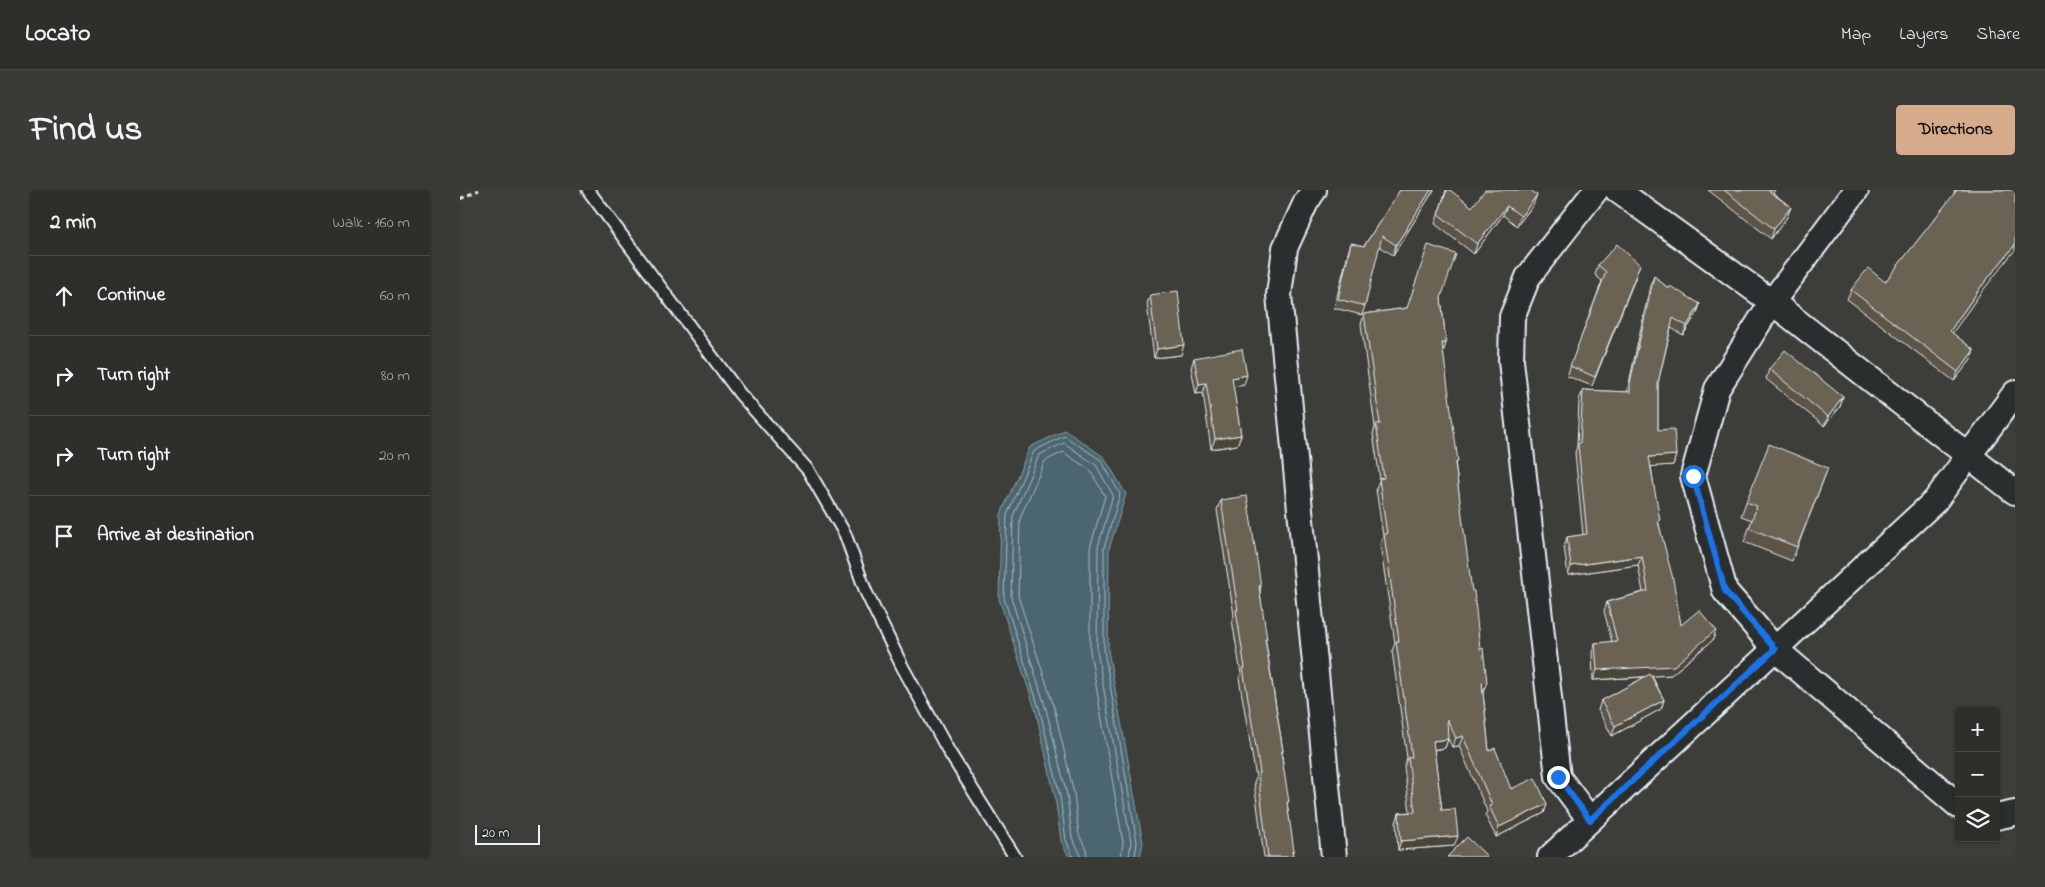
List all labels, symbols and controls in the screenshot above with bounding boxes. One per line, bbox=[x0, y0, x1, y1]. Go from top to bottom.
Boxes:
text: Locato bbox=[25, 17, 91, 52]
text: Map bbox=[1841, 22, 1871, 48]
text: Layers bbox=[1899, 22, 1949, 48]
text: Share bbox=[1977, 22, 2020, 48]
text: Find us bbox=[30, 105, 142, 156]
button: Directions bbox=[1896, 105, 2015, 155]
text: 2 min bbox=[50, 208, 96, 238]
text: Walk · 160 m bbox=[332, 211, 410, 235]
icon: ahead bbox=[50, 282, 78, 310]
text: Continue bbox=[97, 282, 165, 309]
text: 60 m bbox=[380, 284, 410, 308]
icon: right bbox=[50, 362, 78, 390]
text: Turn right bbox=[97, 362, 170, 389]
text: 80 m bbox=[381, 364, 410, 388]
icon: right bbox=[50, 442, 78, 470]
text: Turn right bbox=[97, 442, 170, 469]
text: 20 m bbox=[379, 444, 410, 468]
route start bbox=[1682, 465, 1705, 488]
icon: arrive bbox=[50, 522, 78, 550]
text: Arrive at destination bbox=[97, 522, 254, 549]
map controls bbox=[1955, 707, 2000, 842]
button: + bbox=[1955, 707, 2000, 752]
button: − bbox=[1955, 752, 2000, 797]
route end bbox=[1547, 766, 1570, 789]
button: layers bbox=[1955, 797, 2000, 842]
scale bar bbox=[475, 822, 540, 845]
text: 20 m bbox=[482, 823, 509, 844]

